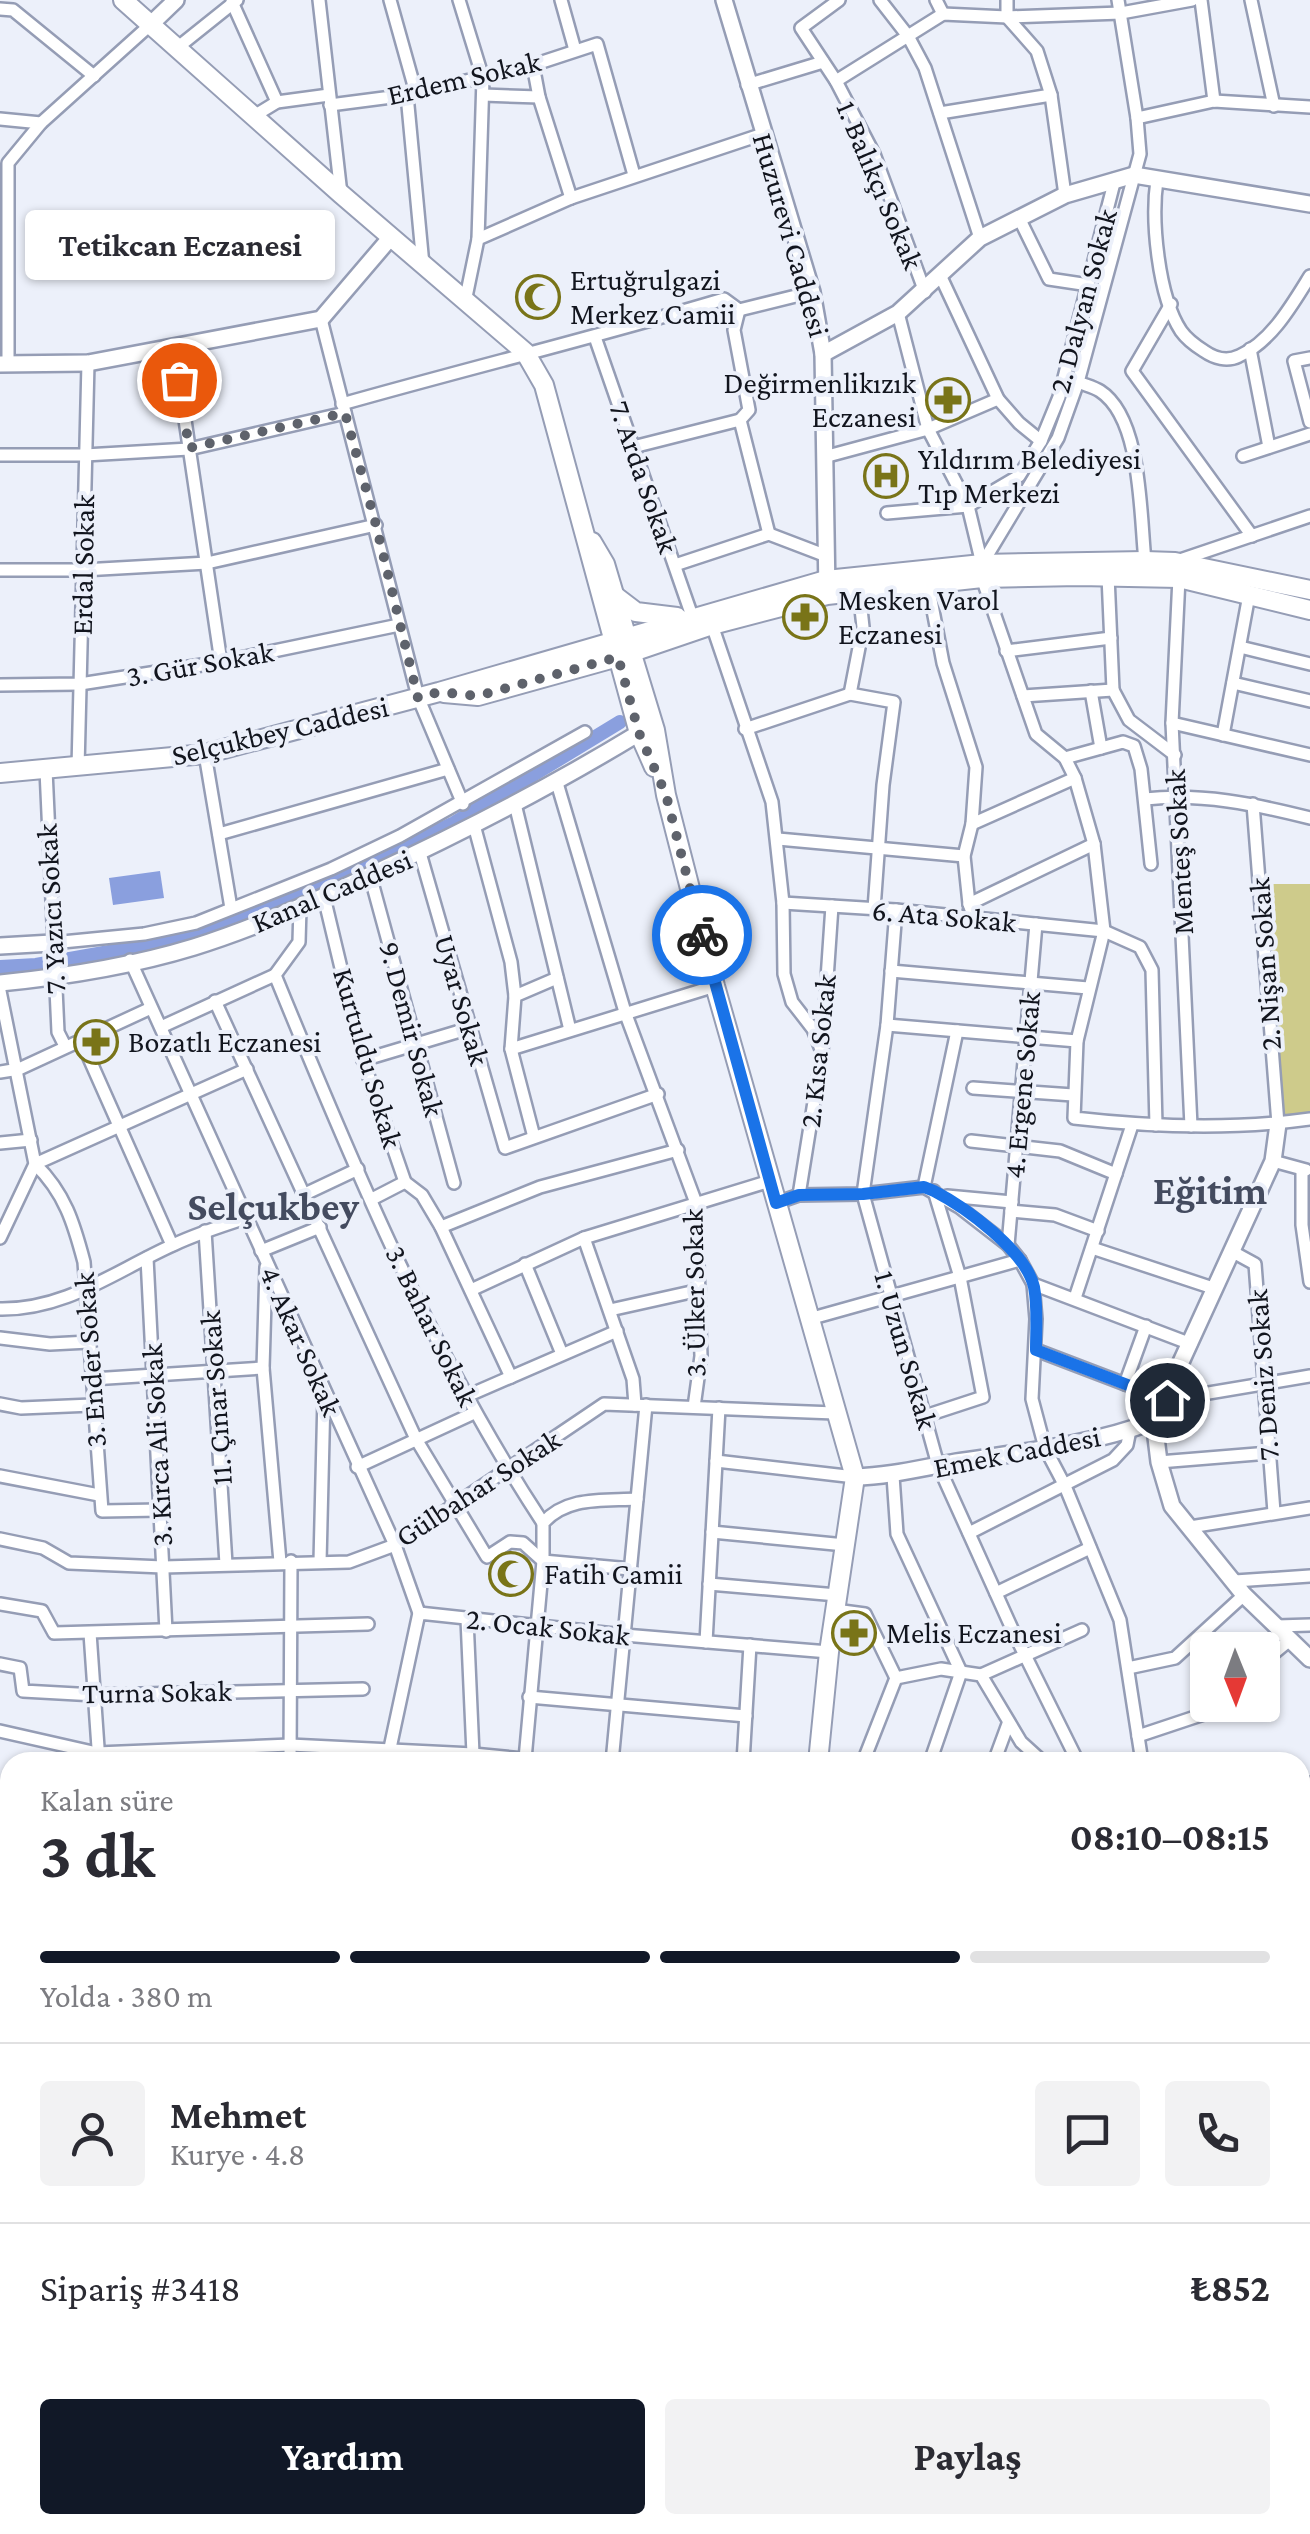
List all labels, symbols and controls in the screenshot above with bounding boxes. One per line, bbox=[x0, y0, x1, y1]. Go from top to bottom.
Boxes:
street label: Erdem Sokak bbox=[384, 44, 544, 111]
street label: 1. Balıkçı Sokak bbox=[829, 96, 931, 275]
street label: Huzurevi Caddesi bbox=[747, 129, 836, 341]
street label: 2. Dalyan Sokak bbox=[1042, 205, 1124, 397]
callout: Tetikcan Eczanesi bbox=[24, 210, 334, 280]
text: Tetikcan Eczanesi bbox=[58, 227, 302, 263]
place label: Ertuğrulgazi Merkez Camii bbox=[570, 263, 736, 330]
mosque icon: Ertuğrulgazi Merkez Camii bbox=[515, 274, 561, 320]
pin bbox=[137, 338, 222, 423]
icon: bag bbox=[152, 353, 207, 408]
place label: Değirmenlikızık Eczanesi bbox=[724, 366, 917, 433]
pharmacy icon: Değirmenlikızık Eczanesi bbox=[925, 377, 971, 423]
street label: 7. Arda Sokak bbox=[603, 396, 686, 558]
place label: Yıldırım Belediyesi Tıp Merkezi bbox=[918, 442, 1141, 510]
hospital icon: Yıldırım Belediyesi Tıp Merkezi bbox=[863, 453, 909, 499]
street label: Erdal Sokak bbox=[65, 494, 100, 636]
place label: Mesken Varol Eczanesi bbox=[838, 583, 999, 650]
pharmacy icon: Mesken Varol Eczanesi bbox=[782, 594, 828, 640]
street label: 3. Gür Sokak bbox=[124, 634, 277, 693]
street label: Selçukbey Caddesi bbox=[168, 690, 392, 772]
street label: Menteş Sokak bbox=[1158, 768, 1200, 936]
street label: 7. Yazıcı Sokak bbox=[30, 822, 71, 995]
street label: Kanal Caddesi bbox=[247, 842, 417, 939]
street label: 2. Nişan Sokak bbox=[1242, 876, 1288, 1052]
courier bbox=[652, 885, 752, 985]
street label: 6. Ata Sokak bbox=[870, 893, 1018, 938]
icon: bike bbox=[675, 908, 730, 963]
street label: Uyar Sokak bbox=[427, 931, 497, 1070]
street label: 9. Demir Sokak bbox=[373, 938, 452, 1121]
street label: Kurtuldu Sokak bbox=[327, 964, 410, 1152]
street label: 2. Kısa Sokak bbox=[793, 972, 842, 1129]
street label: 4. Ergene Sokak bbox=[997, 989, 1047, 1180]
pharmacy icon: Bozatlı Eczanesi bbox=[73, 1019, 119, 1065]
place label: Bozatlı Eczanesi bbox=[128, 1025, 322, 1058]
district label: Eğitim bbox=[1153, 1168, 1267, 1213]
district label: Selçukbey bbox=[187, 1184, 359, 1229]
street label: 3. Ülker Sokak bbox=[676, 1208, 711, 1378]
street label: 3. Bahar Sokak bbox=[379, 1240, 486, 1412]
street label: 4. Akar Sokak bbox=[254, 1261, 349, 1421]
street label: 1. Uzun Sokak bbox=[868, 1267, 945, 1434]
street label: 3. Ender Sokak bbox=[67, 1271, 112, 1449]
street label: 7. Deniz Sokak bbox=[1240, 1288, 1285, 1462]
street label: 11. Çınar Sokak bbox=[193, 1309, 239, 1487]
street label: 3. Kırca Ali Sokak bbox=[135, 1342, 178, 1547]
pin bbox=[1125, 1358, 1210, 1443]
icon: home bbox=[1140, 1373, 1195, 1428]
street label: Emek Caddesi bbox=[931, 1419, 1103, 1484]
street label: Gülbahar Sokak bbox=[389, 1422, 567, 1553]
mosque icon: Fatih Camii bbox=[488, 1551, 534, 1597]
place label: Fatih Camii bbox=[544, 1557, 683, 1590]
street label: 2. Ocak Sokak bbox=[465, 1601, 632, 1652]
pharmacy icon: Melis Eczanesi bbox=[831, 1610, 877, 1656]
place label: Melis Eczanesi bbox=[886, 1616, 1062, 1649]
north arrow bbox=[1190, 1632, 1280, 1722]
map controls bbox=[1190, 1632, 1280, 1722]
street label: Turna Sokak bbox=[82, 1674, 233, 1709]
text: Kalan süre bbox=[40, 1782, 174, 1818]
text: 08:10–08:15 bbox=[1070, 1816, 1270, 1858]
text: 3 dk bbox=[40, 1819, 155, 1891]
text: Yolda · 380 m bbox=[40, 1978, 213, 2014]
button: person bbox=[40, 2081, 145, 2186]
button: chat bbox=[1035, 2081, 1140, 2186]
button: phone bbox=[1165, 2081, 1270, 2186]
text: Mehmet bbox=[170, 2094, 306, 2136]
text: Kurye · 4.8 bbox=[170, 2136, 305, 2172]
text: Sipariş #3418 bbox=[40, 2267, 241, 2309]
text: ₺852 bbox=[1191, 2267, 1270, 2309]
button: Yardım bbox=[40, 2399, 645, 2514]
button: Paylaş bbox=[665, 2399, 1270, 2514]

